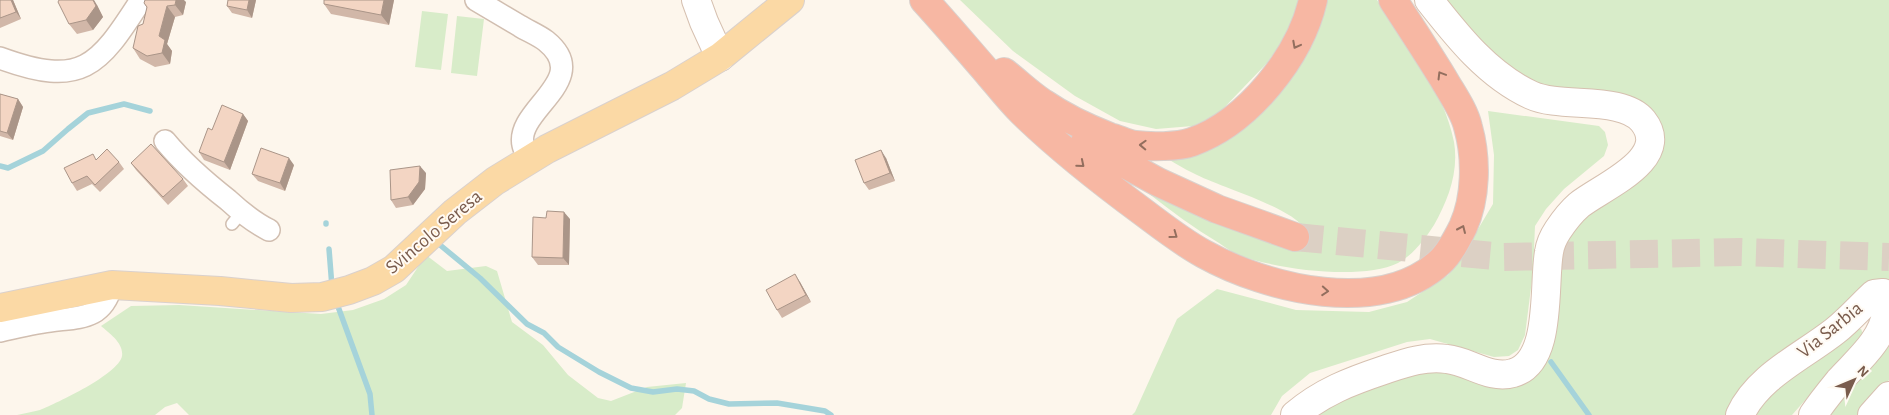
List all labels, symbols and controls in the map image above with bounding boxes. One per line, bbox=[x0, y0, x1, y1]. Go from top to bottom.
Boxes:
one-way arrow bbox=[1292, 40, 1302, 49]
one-way arrow bbox=[1438, 72, 1448, 81]
one-way arrow bbox=[1138, 140, 1146, 151]
one-way arrow bbox=[1076, 159, 1085, 168]
street label: Svincolo Seresa bbox=[382, 186, 486, 278]
one-way arrow bbox=[1456, 225, 1466, 234]
one-way arrow bbox=[1168, 230, 1177, 238]
one-way arrow bbox=[1321, 286, 1329, 297]
street label: Via Sarbia bbox=[1794, 298, 1866, 362]
north arrow bbox=[1829, 355, 1879, 405]
text: N bbox=[1854, 363, 1871, 380]

